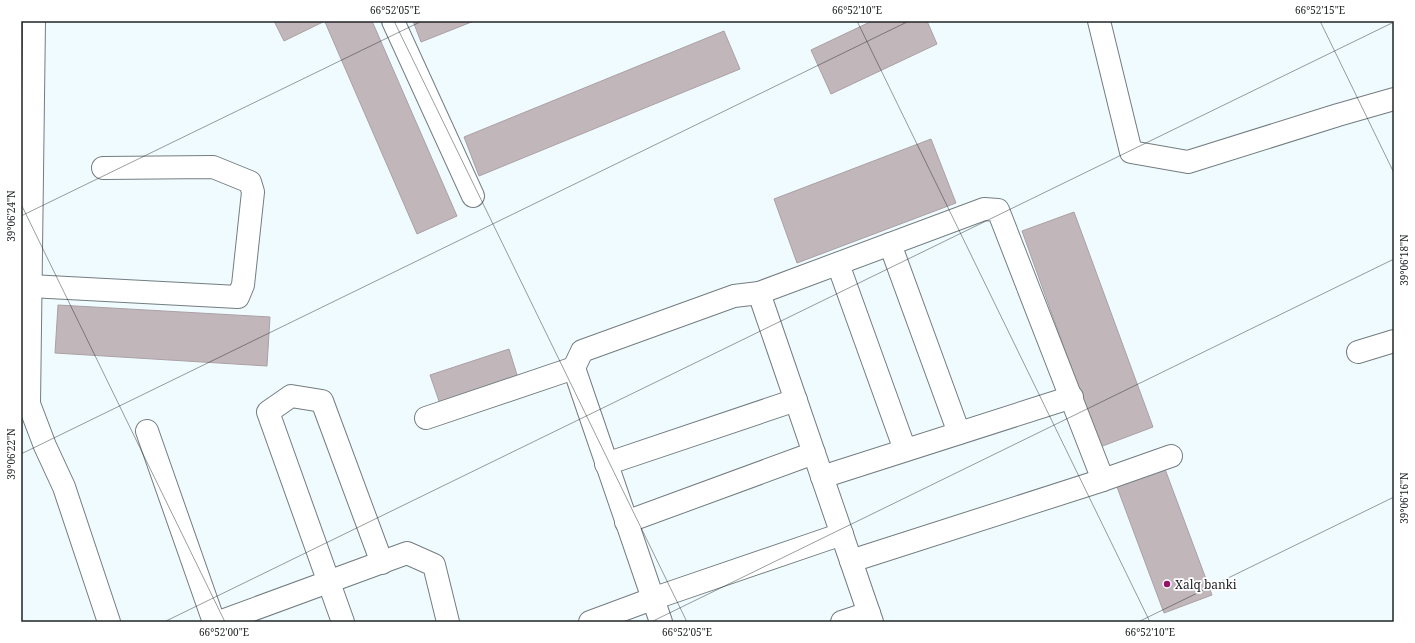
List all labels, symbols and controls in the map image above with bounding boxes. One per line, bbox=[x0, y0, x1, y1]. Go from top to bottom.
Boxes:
text: 66°52'05"E bbox=[370, 3, 420, 17]
text: 66°52'10"E bbox=[832, 3, 882, 17]
text: 66°52'15"E bbox=[1295, 3, 1345, 17]
text: 39°06'24"N bbox=[4, 190, 18, 242]
text: 39°06'18"N bbox=[1397, 234, 1411, 286]
text: 39°06'22"N bbox=[4, 428, 18, 480]
text: 39°06'16"N bbox=[1397, 472, 1411, 524]
place label: Xalq banki bbox=[1175, 576, 1237, 593]
marker: Xalq banki bbox=[1162, 579, 1172, 589]
text: 66°52'00"E bbox=[199, 625, 249, 639]
text: 66°52'05"E bbox=[662, 625, 712, 639]
text: 66°52'10"E bbox=[1125, 625, 1175, 639]

